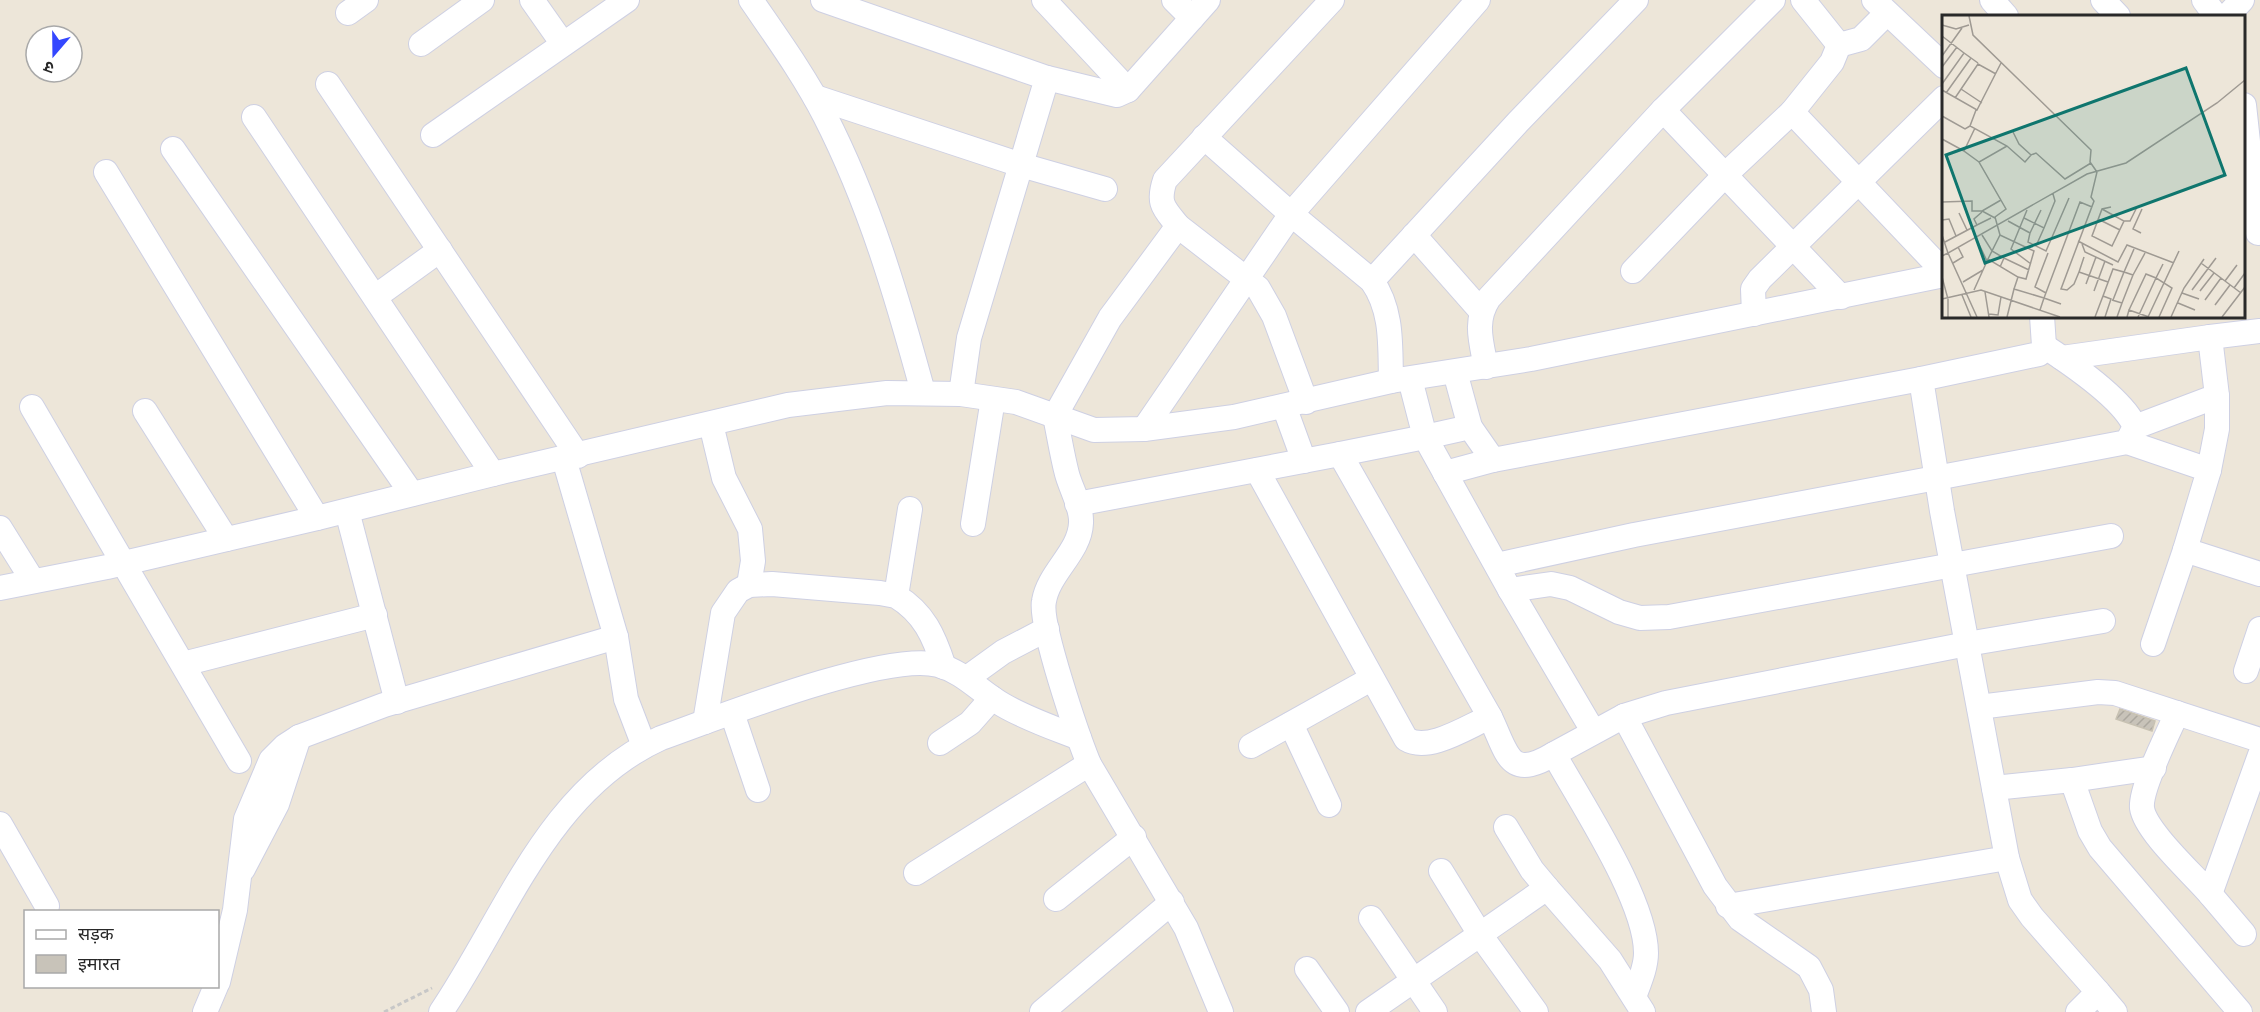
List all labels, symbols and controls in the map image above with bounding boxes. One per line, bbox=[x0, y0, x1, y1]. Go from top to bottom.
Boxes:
inset map bbox=[1942, 15, 2245, 318]
north arrow bbox=[24, 24, 84, 84]
text: उ bbox=[41, 57, 57, 78]
legend bbox=[24, 910, 219, 988]
text: सड़क bbox=[78, 923, 115, 945]
text: इमारत bbox=[78, 953, 121, 975]

